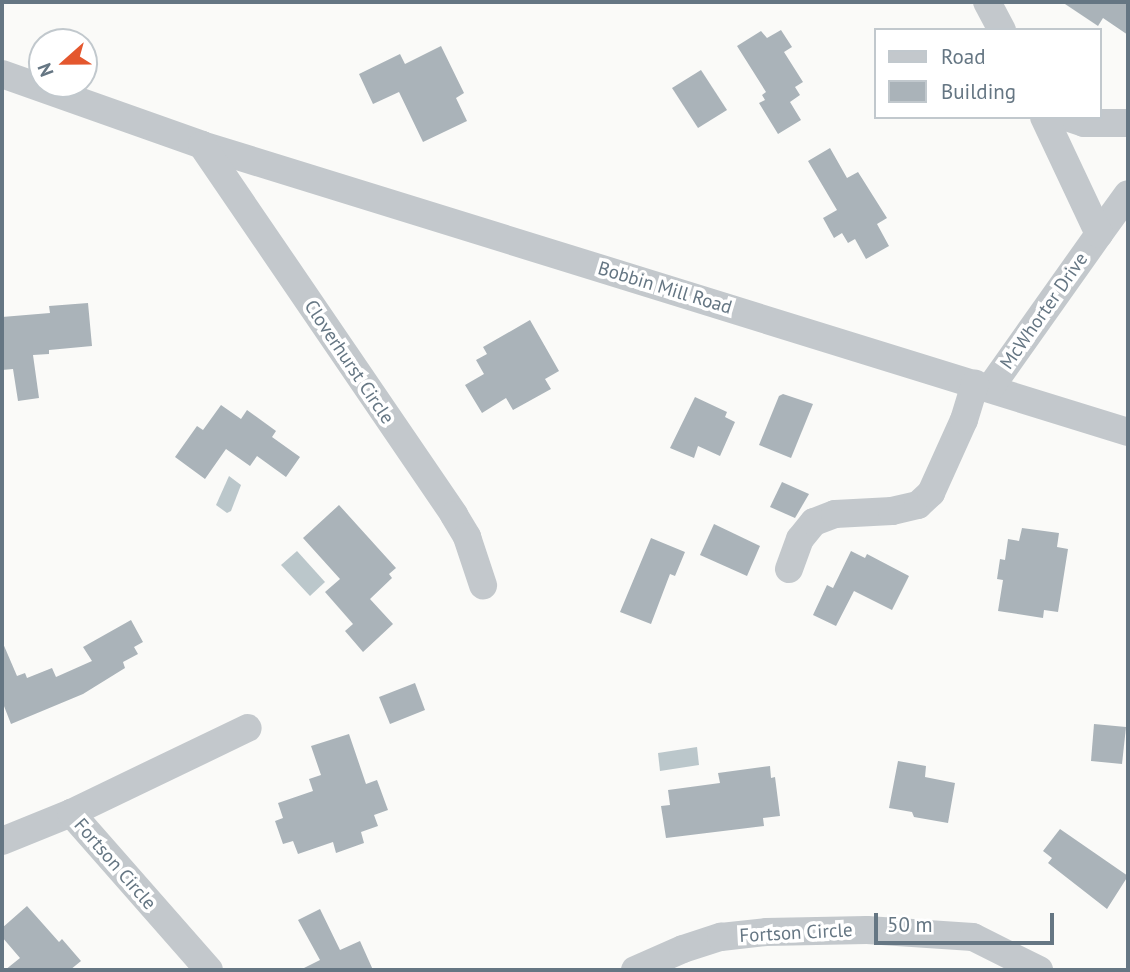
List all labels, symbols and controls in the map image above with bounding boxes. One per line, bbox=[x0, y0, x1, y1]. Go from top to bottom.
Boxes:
north arrow bbox=[28, 28, 98, 98]
legend bbox=[874, 28, 1102, 119]
text: Road bbox=[941, 43, 985, 70]
text: N bbox=[32, 60, 59, 80]
text: Building bbox=[941, 78, 1016, 105]
street label: McWhorter Drive bbox=[995, 248, 1093, 374]
street label: Bobbin Mill Road bbox=[595, 257, 735, 319]
street label: Cloverhurst Circle bbox=[299, 296, 399, 428]
street label: Fortson Circle bbox=[69, 814, 161, 914]
scale bar bbox=[878, 898, 1058, 942]
text: 50 m bbox=[887, 911, 933, 938]
street label: Fortson Circle bbox=[739, 919, 853, 947]

